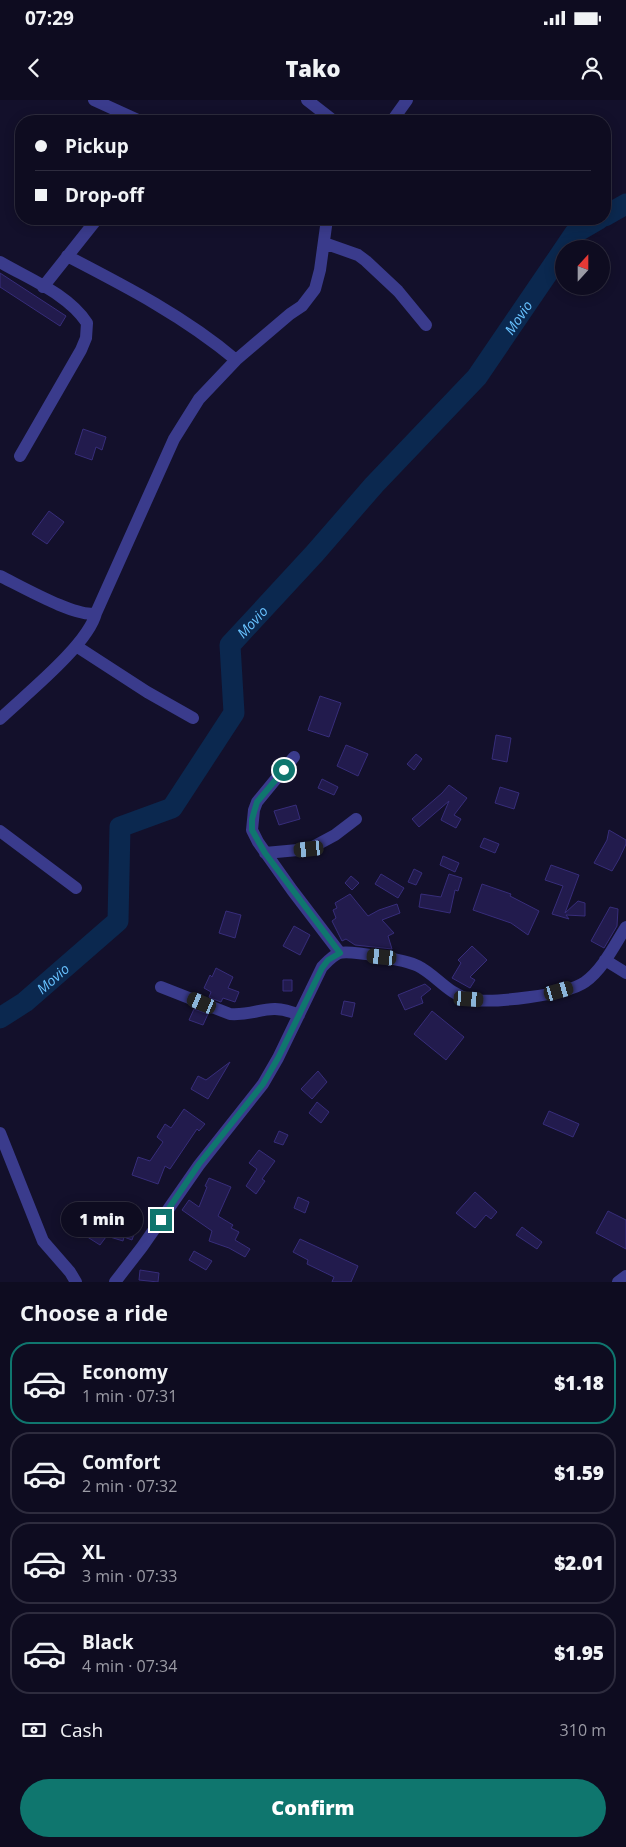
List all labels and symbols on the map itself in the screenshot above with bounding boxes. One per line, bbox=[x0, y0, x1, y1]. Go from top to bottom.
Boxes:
north arrow bbox=[555, 240, 610, 295]
water label: Movio bbox=[499, 296, 536, 338]
water label: Movio bbox=[232, 601, 272, 642]
route start bbox=[273, 759, 295, 781]
car bbox=[293, 840, 324, 858]
car bbox=[366, 948, 397, 966]
water label: Movio bbox=[32, 959, 73, 998]
car bbox=[542, 980, 575, 1002]
car bbox=[185, 990, 218, 1016]
car bbox=[453, 990, 484, 1008]
callout: 1 min bbox=[61, 1202, 144, 1238]
route end bbox=[150, 1209, 172, 1231]

